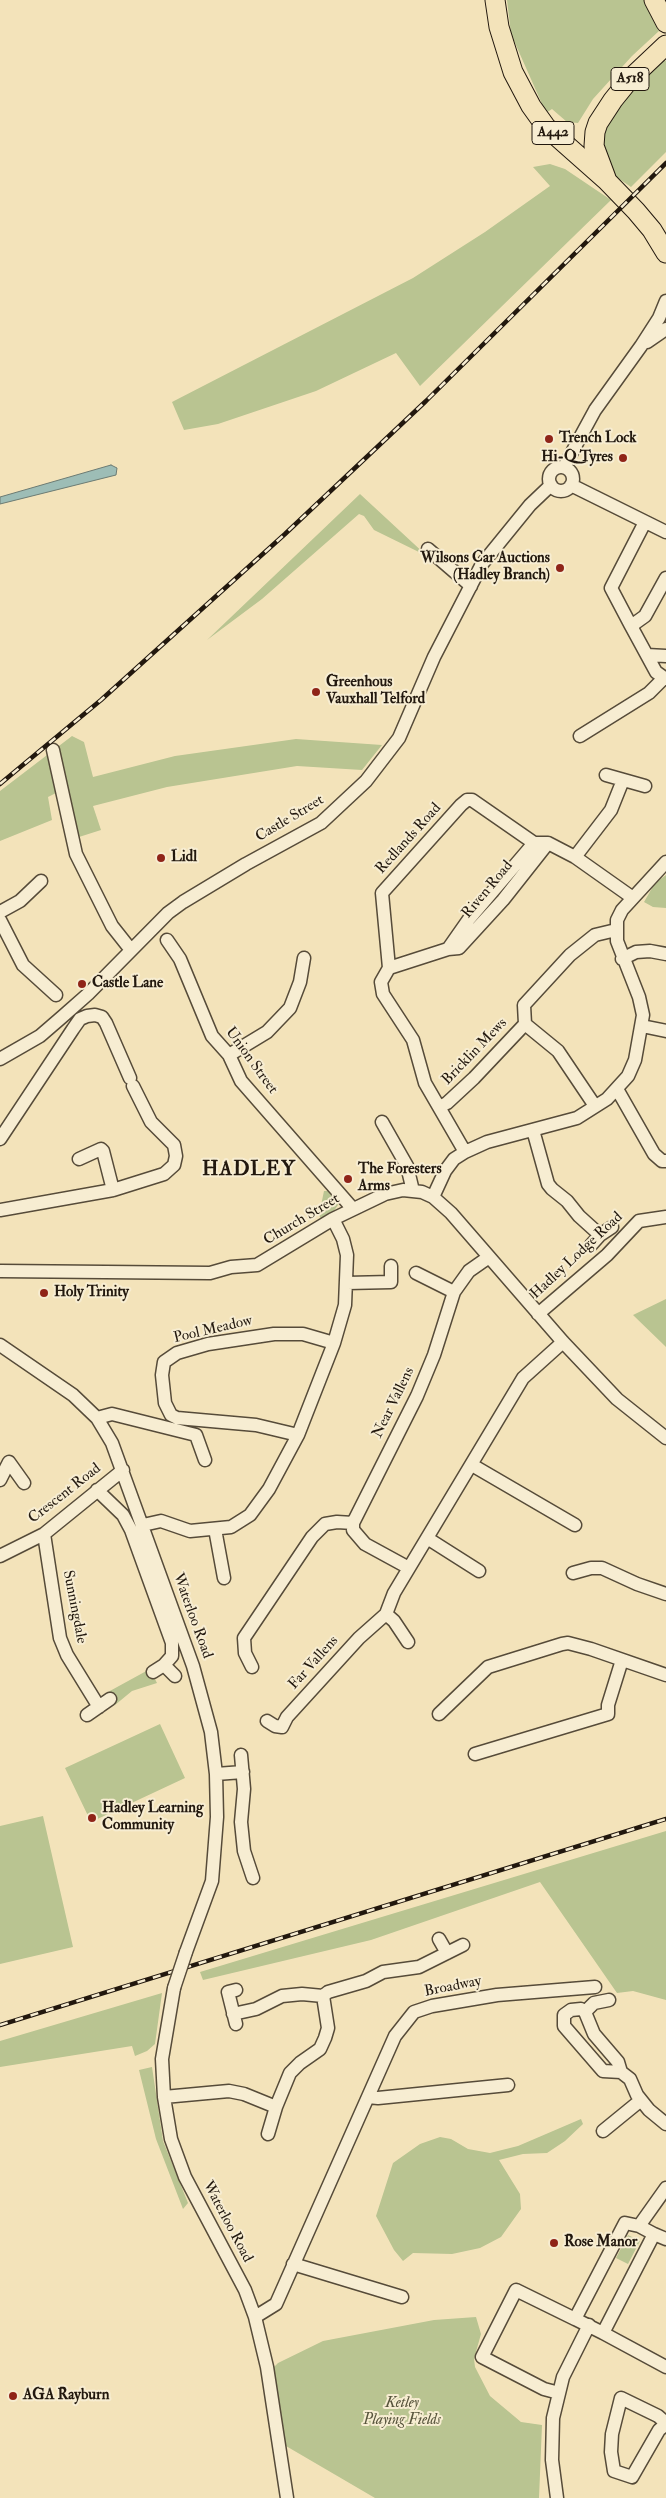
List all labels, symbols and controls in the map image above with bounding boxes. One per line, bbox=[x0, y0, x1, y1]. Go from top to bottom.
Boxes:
road number: A518 bbox=[611, 68, 649, 90]
road number: A442 bbox=[532, 122, 574, 144]
place label: Trench Lock bbox=[559, 430, 636, 448]
marker: Trench Lock bbox=[543, 433, 555, 445]
place label: Hi-Q Tyres bbox=[541, 449, 613, 467]
marker: Hi-Q Tyres bbox=[617, 452, 629, 464]
place label: Wilsons Car Auctions (Hadley Branch) bbox=[421, 550, 550, 585]
marker: Wilsons Car Auctions (Hadley Branch) bbox=[554, 562, 566, 574]
place label: Greenhous Vauxhall Telford bbox=[326, 674, 425, 709]
marker: Greenhous Vauxhall Telford bbox=[310, 686, 322, 698]
street label: Castle Street bbox=[253, 792, 327, 846]
street label: Redlands Road bbox=[373, 800, 445, 878]
place label: Lidl bbox=[171, 849, 197, 867]
marker: Lidl bbox=[155, 852, 167, 864]
street label: Riven Road bbox=[459, 858, 517, 922]
place label: Castle Lane bbox=[92, 975, 163, 993]
marker: Castle Lane bbox=[76, 978, 88, 990]
street label: Bricklin Mews bbox=[439, 1015, 511, 1089]
street label: Union Street bbox=[221, 1024, 281, 1098]
district label: HADLEY bbox=[201, 1159, 297, 1183]
place label: The Foresters Arms bbox=[358, 1161, 442, 1196]
marker: The Foresters Arms bbox=[342, 1173, 354, 1185]
street label: Church Street bbox=[261, 1190, 343, 1250]
street label: Hadley Lodge Road bbox=[527, 1209, 627, 1303]
place label: Holy Trinity bbox=[54, 1284, 129, 1302]
marker: Holy Trinity bbox=[38, 1287, 50, 1299]
street label: Pool Meadow bbox=[172, 1312, 254, 1348]
street label: Near Vallens bbox=[369, 1365, 419, 1441]
street label: Crescent Road bbox=[25, 1460, 105, 1528]
street label: Sunningdale bbox=[58, 1569, 90, 1645]
street label: Waterloo Road bbox=[168, 1571, 216, 1661]
street label: Far Vallens bbox=[285, 1632, 343, 1694]
place label: Hadley Learning Community bbox=[102, 1800, 203, 1835]
marker: Hadley Learning Community bbox=[86, 1812, 98, 1824]
street label: Broadway bbox=[423, 1973, 483, 2001]
street label: Waterloo Road bbox=[198, 2178, 256, 2266]
place label: Rose Manor bbox=[564, 2234, 637, 2252]
marker: Rose Manor bbox=[548, 2237, 560, 2249]
place label: AGA Rayburn bbox=[23, 2387, 109, 2405]
marker: AGA Rayburn bbox=[7, 2390, 19, 2402]
park label: Ketley Playing Fields bbox=[363, 2395, 441, 2430]

